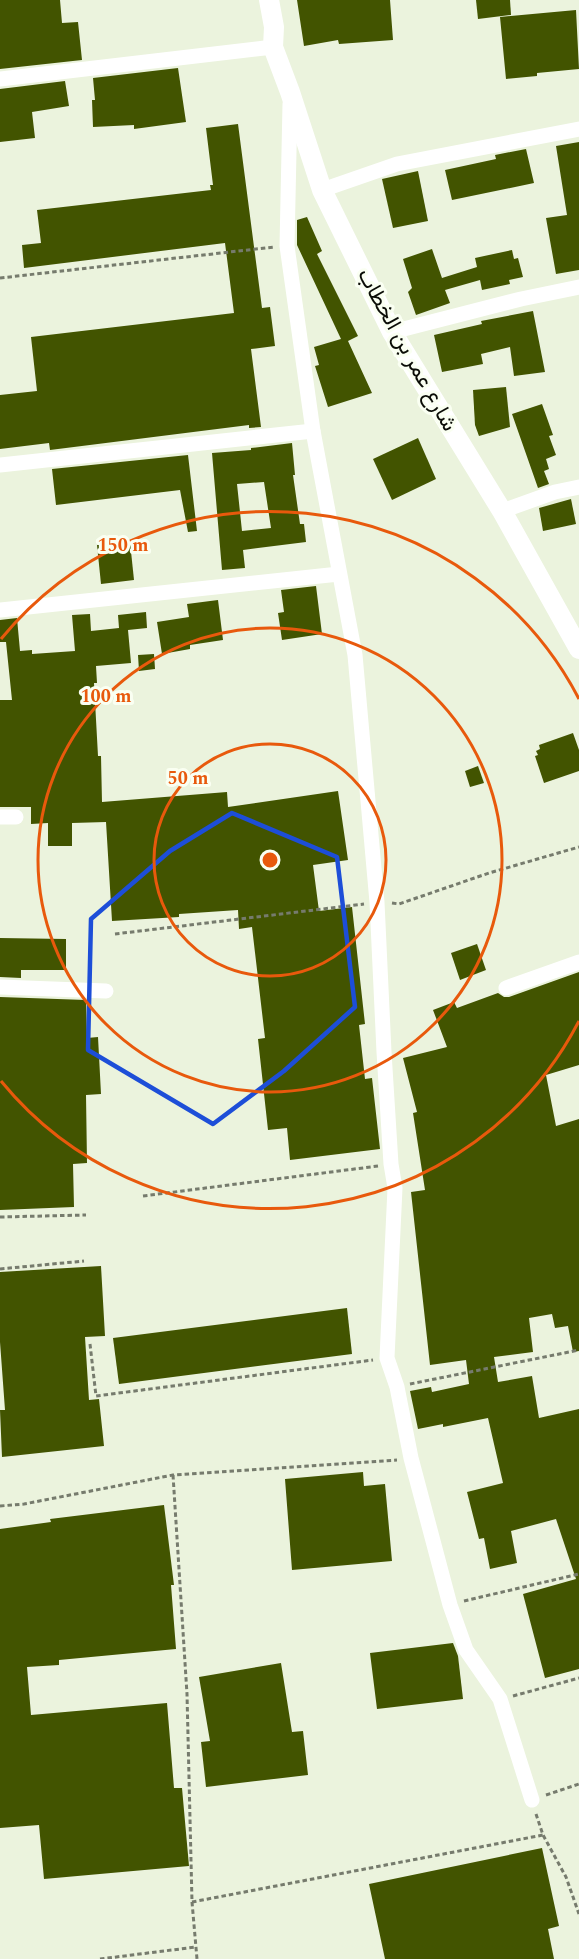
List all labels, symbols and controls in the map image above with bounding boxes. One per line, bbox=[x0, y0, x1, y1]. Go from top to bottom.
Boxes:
street label: شارع عمر بن الخطاب bbox=[348, 262, 466, 438]
text: 150 m bbox=[97, 532, 149, 559]
text: 100 m bbox=[80, 683, 132, 710]
text: 50 m bbox=[168, 765, 208, 792]
centre of rings bbox=[260, 850, 280, 870]

